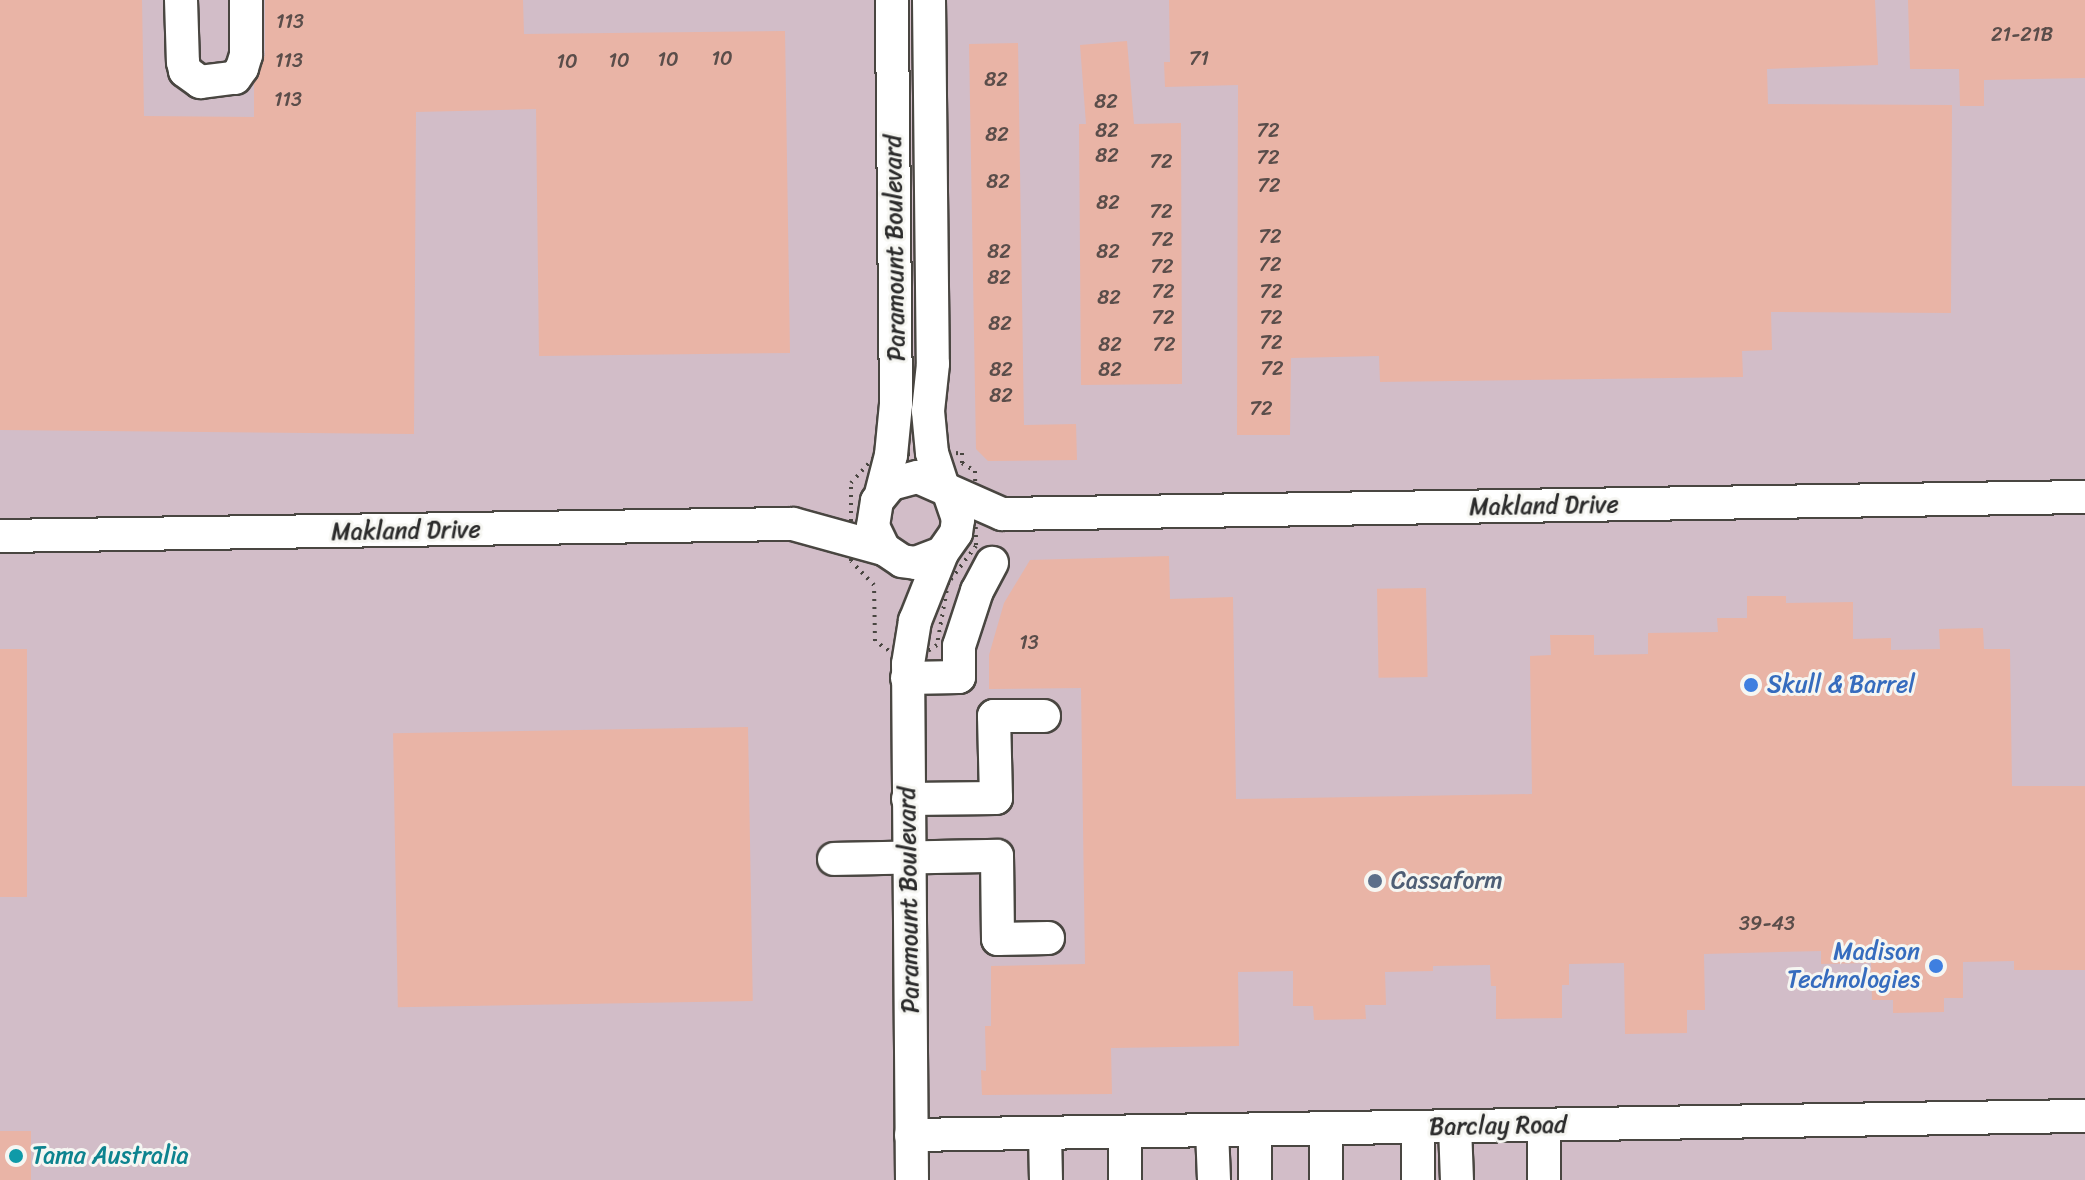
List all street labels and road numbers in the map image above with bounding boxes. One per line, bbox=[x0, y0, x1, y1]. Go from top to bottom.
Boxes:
street label: Paramount Boulevard bbox=[879, 135, 911, 361]
street label: Makland Drive bbox=[1469, 490, 1619, 522]
street label: Makland Drive bbox=[331, 515, 481, 547]
street label: Paramount Boulevard bbox=[893, 787, 925, 1013]
street label: Barclay Road bbox=[1429, 1110, 1567, 1142]

